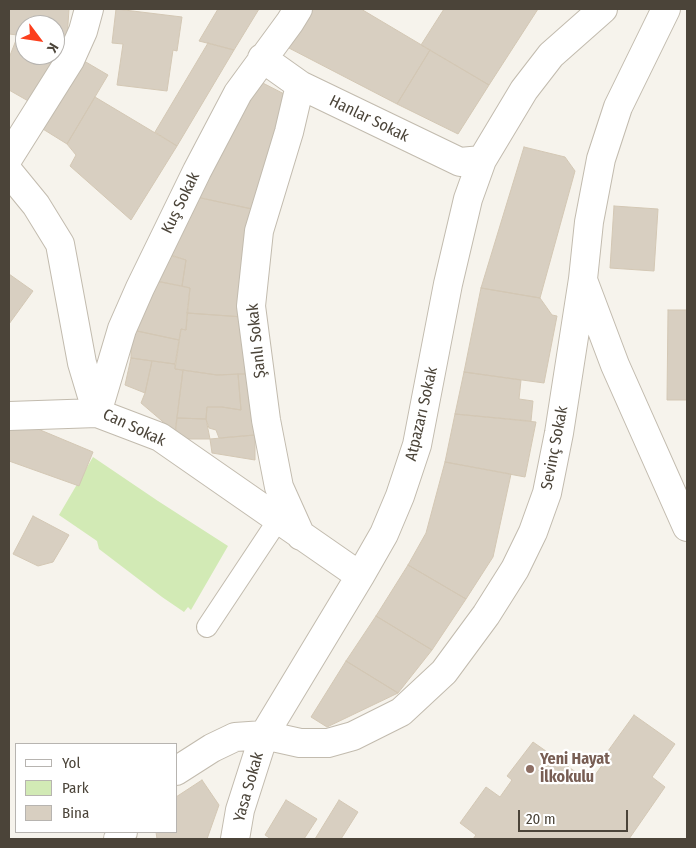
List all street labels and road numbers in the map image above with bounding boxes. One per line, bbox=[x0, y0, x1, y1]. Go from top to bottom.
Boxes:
street label: Hanlar Sokak bbox=[326, 91, 412, 147]
street label: Kuş Sokak bbox=[158, 169, 204, 237]
street label: Şanlı Sokak bbox=[244, 303, 270, 379]
street label: Atpazarı Sokak bbox=[402, 365, 442, 463]
street label: Can Sokak bbox=[100, 405, 168, 451]
street label: Sevinç Sokak bbox=[537, 405, 573, 491]
street label: Yasa Sokak bbox=[230, 750, 268, 824]

